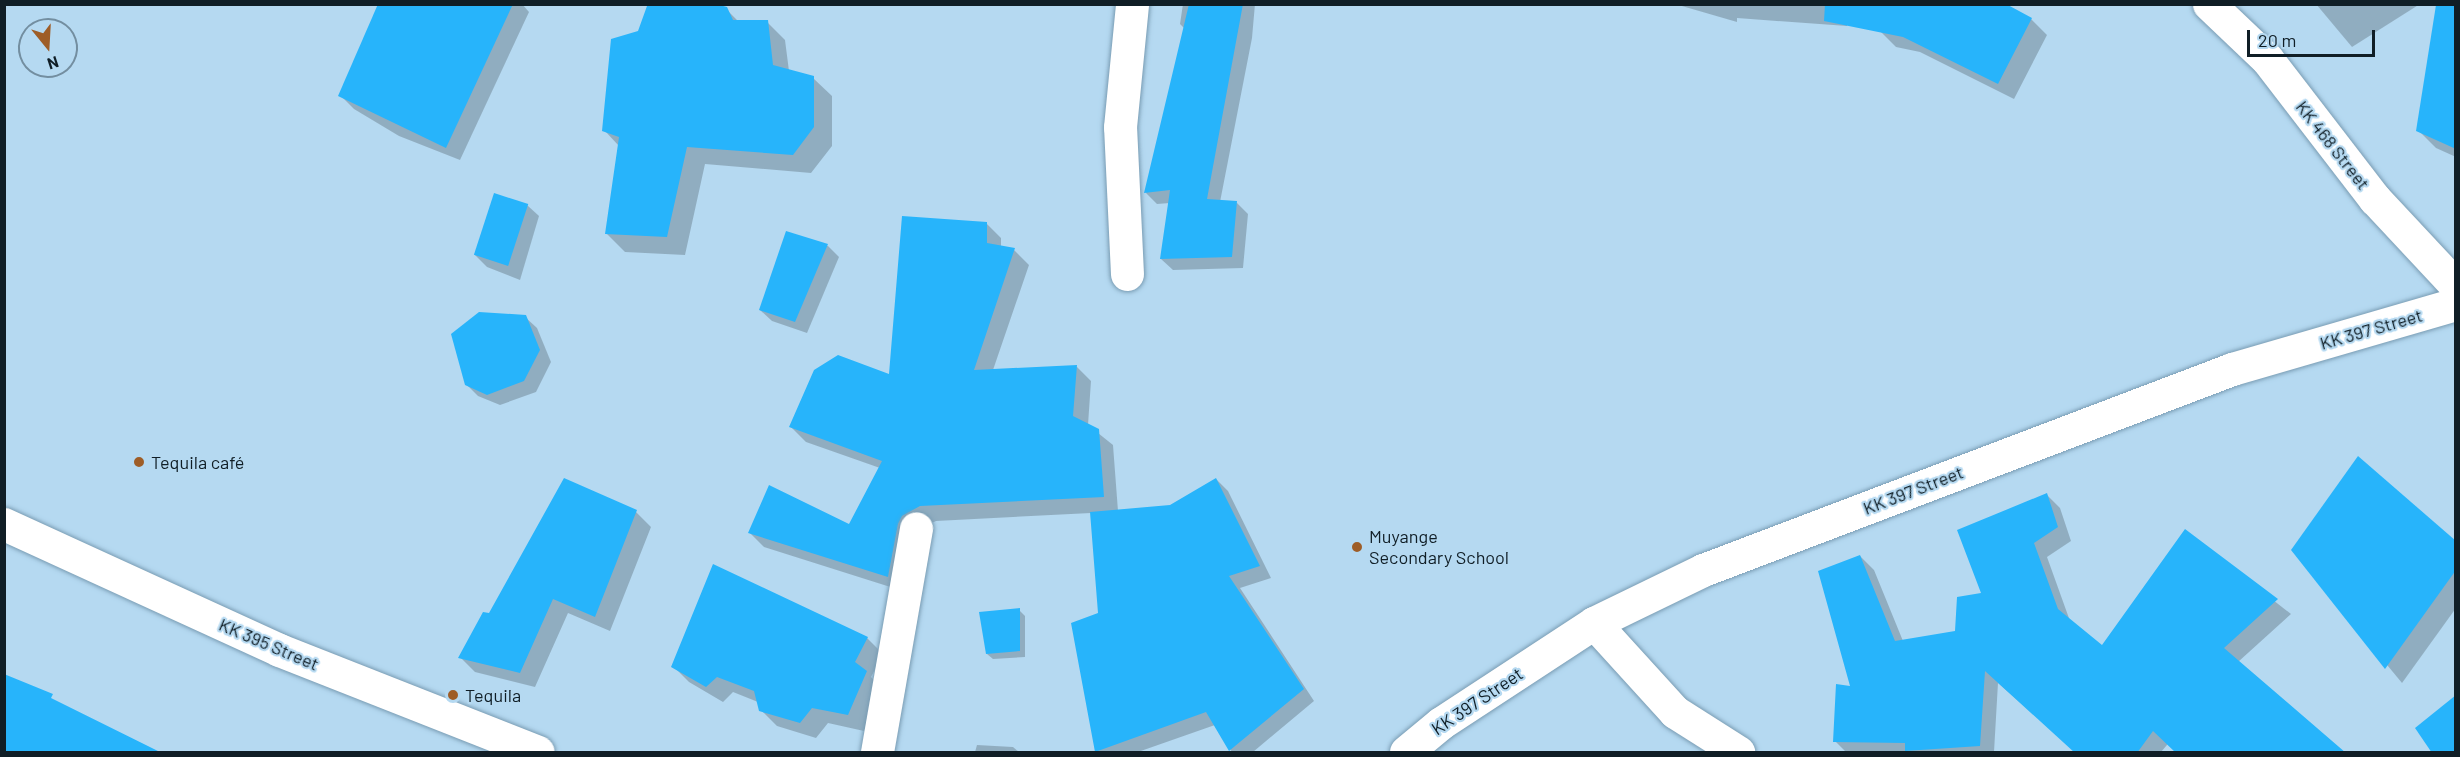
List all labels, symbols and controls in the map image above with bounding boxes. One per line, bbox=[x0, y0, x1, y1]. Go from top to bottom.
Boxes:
north arrow bbox=[18, 18, 78, 78]
scale bar bbox=[2250, 18, 2378, 56]
text: 20 m bbox=[2258, 29, 2296, 51]
text: N bbox=[45, 53, 61, 74]
street label: KK 468 Street bbox=[2292, 96, 2374, 194]
street label: KK 397 Street bbox=[2317, 304, 2425, 354]
place label: Tequila café bbox=[151, 451, 244, 473]
marker: Tequila café bbox=[132, 455, 146, 469]
street label: KK 397 Street bbox=[1860, 461, 1966, 519]
place label: Muyange Secondary School bbox=[1369, 526, 1509, 568]
marker: Muyange Secondary School bbox=[1350, 540, 1364, 554]
street label: KK 395 Street bbox=[216, 613, 322, 675]
street label: KK 397 Street bbox=[1427, 663, 1527, 739]
place label: Tequila bbox=[465, 684, 521, 706]
marker: Tequila bbox=[446, 688, 460, 702]

